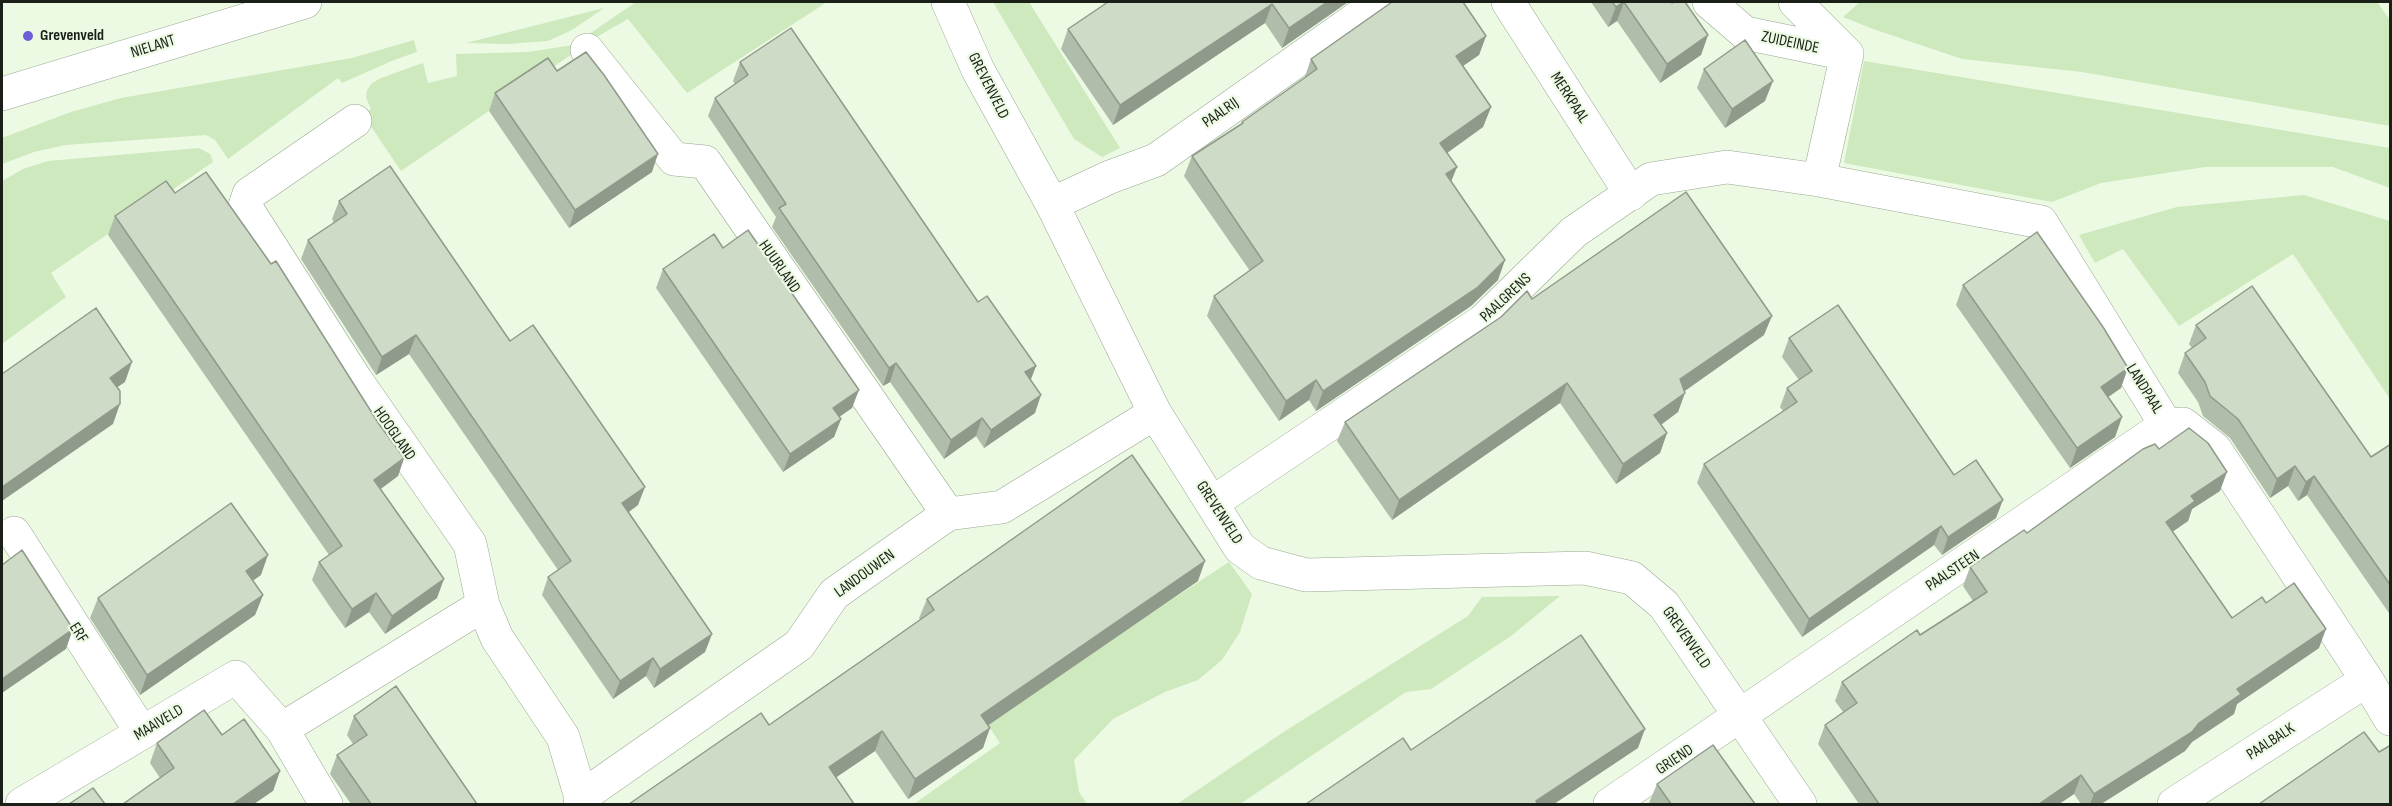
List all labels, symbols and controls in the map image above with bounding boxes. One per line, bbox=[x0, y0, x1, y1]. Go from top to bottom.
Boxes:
place label: Grevenveld bbox=[40, 26, 104, 46]
street label: ZUIDEINDE bbox=[1760, 28, 1820, 58]
marker: Grevenveld bbox=[21, 29, 35, 43]
street label: NIELANT bbox=[128, 31, 178, 63]
street label: GREVENVELD bbox=[963, 50, 1013, 122]
street label: MERKPAAL bbox=[1545, 69, 1593, 127]
street label: PAALRIJ bbox=[1199, 94, 1243, 132]
street label: HUURLAND bbox=[754, 237, 804, 297]
street label: PAALGRENS bbox=[1476, 270, 1536, 326]
street label: LANDPAAL bbox=[2121, 361, 2167, 417]
street label: HOOGLAND bbox=[369, 404, 419, 464]
street label: GREVENVELD bbox=[1191, 478, 1247, 548]
street label: LANDOUWEN bbox=[831, 546, 899, 602]
street label: PAALSTEEN bbox=[1922, 546, 1984, 596]
street label: GREVENVELD bbox=[1658, 603, 1714, 673]
street label: ERF bbox=[64, 619, 92, 647]
street label: MAAIVELD bbox=[131, 701, 187, 745]
street label: PAALBALK bbox=[2243, 719, 2299, 765]
street label: GRIEND bbox=[1653, 741, 1697, 779]

